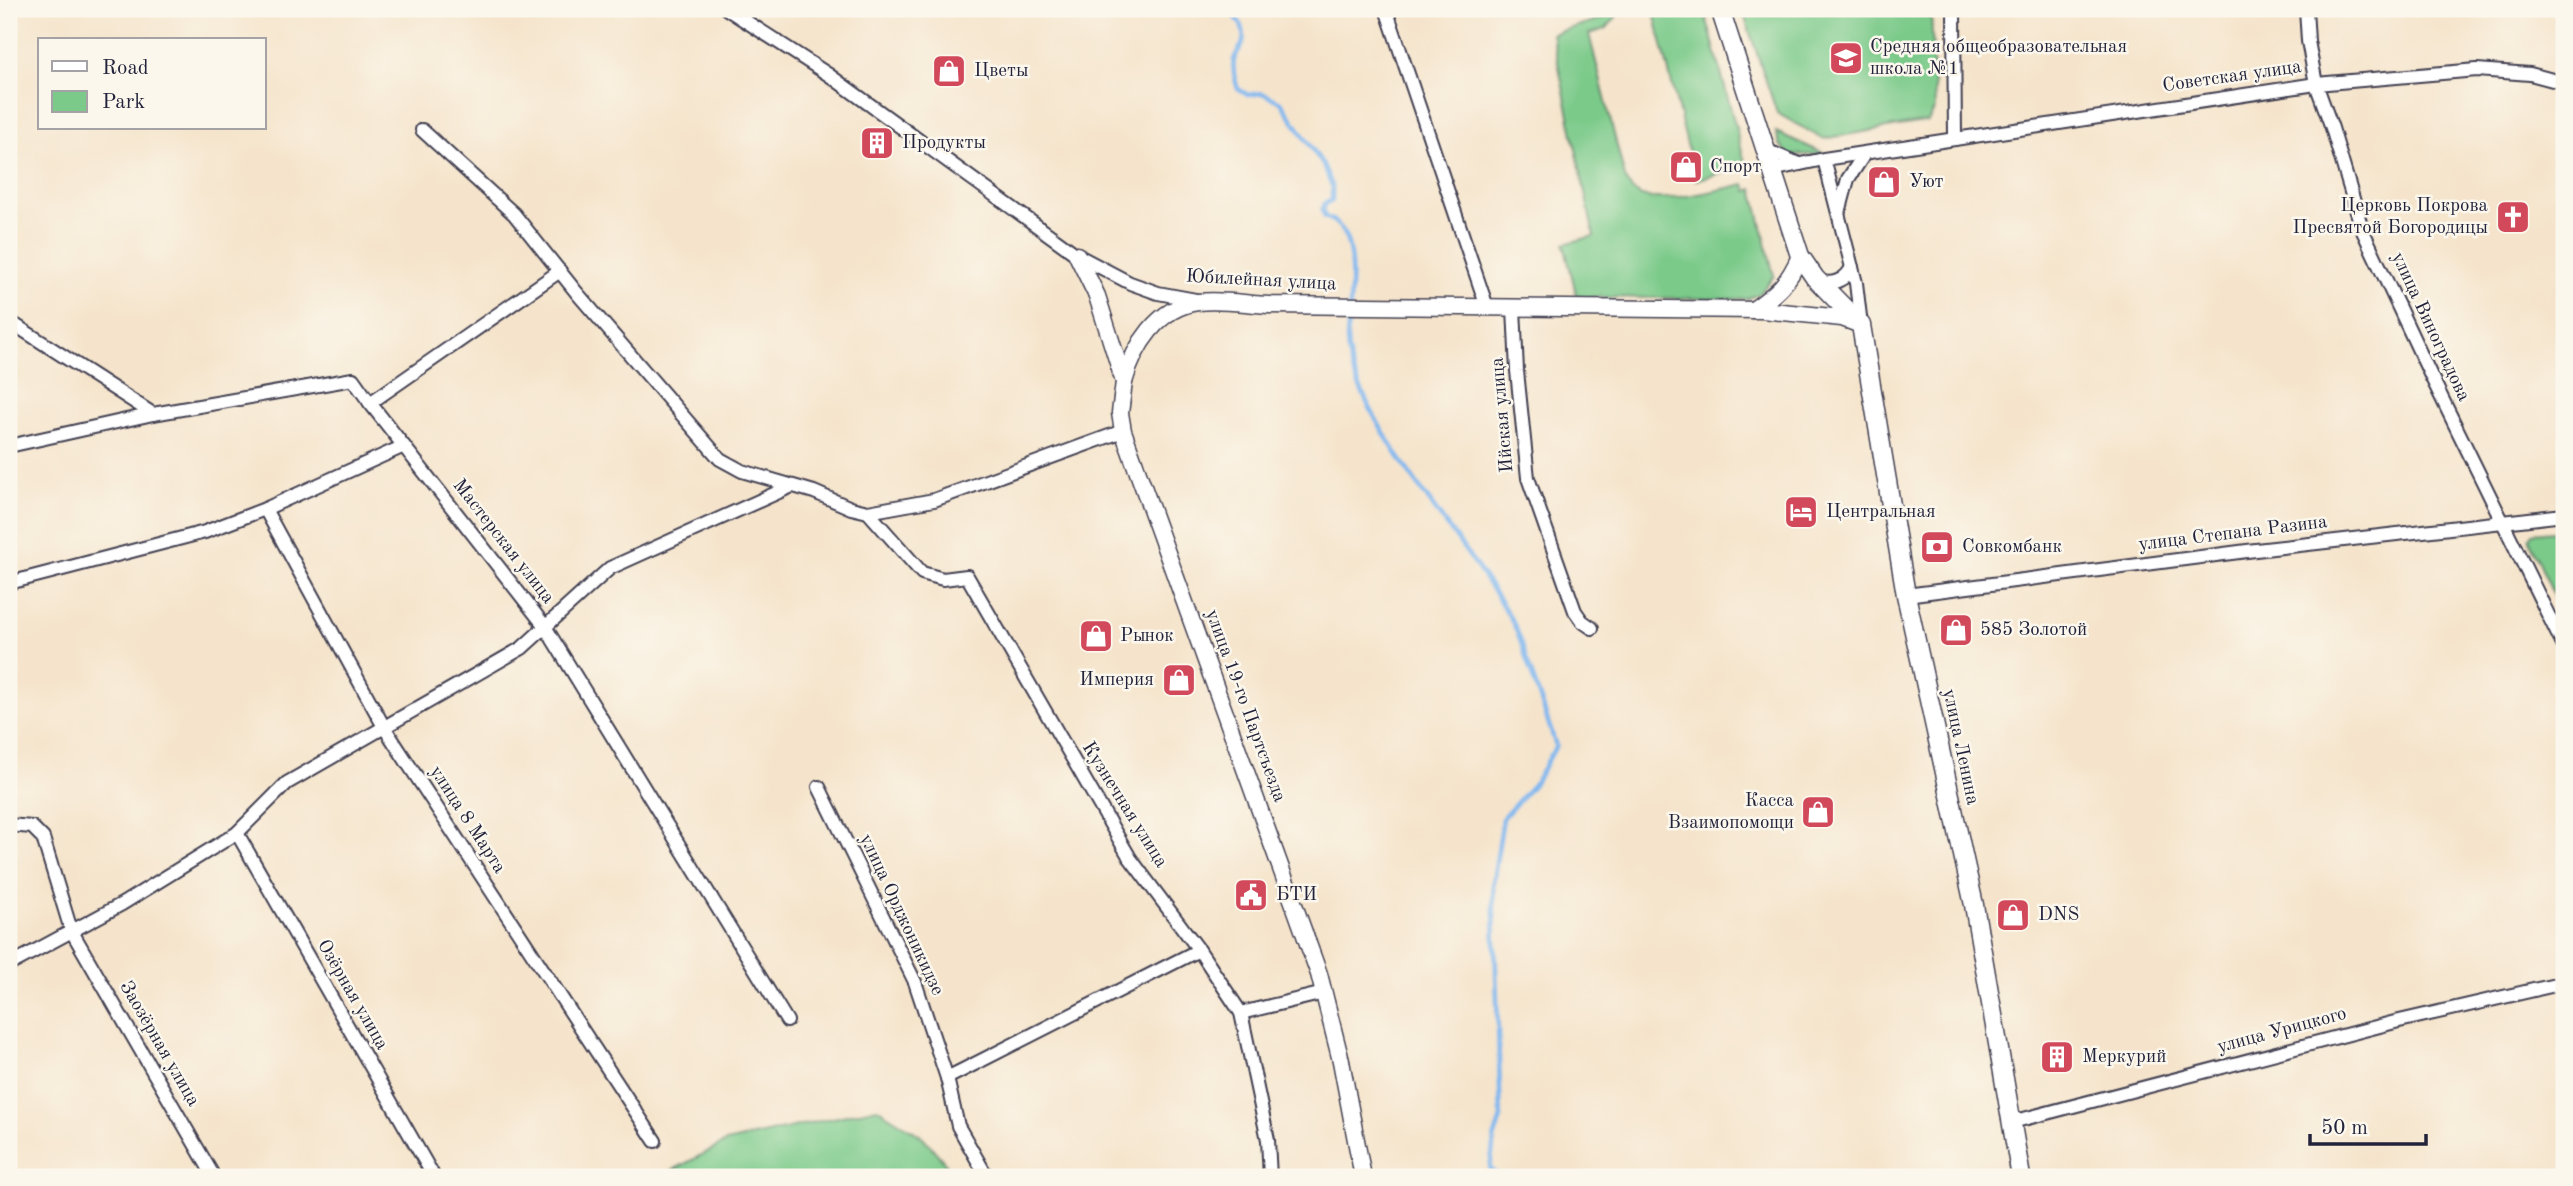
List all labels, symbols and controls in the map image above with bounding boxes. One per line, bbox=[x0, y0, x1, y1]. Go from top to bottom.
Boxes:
legend bbox=[38, 38, 266, 130]
place label: Средняя общеобразовательная школа №1 bbox=[1870, 38, 2127, 79]
school or university icon: Средняя общеобразовательная школа №1 bbox=[1827, 39, 1865, 77]
shop icon: Цветы bbox=[930, 52, 968, 90]
text: Road bbox=[102, 58, 149, 79]
street label: Советская улица bbox=[2161, 58, 2303, 96]
place label: Цветы bbox=[974, 62, 1029, 81]
text: Park bbox=[102, 92, 145, 113]
building icon: Продукты bbox=[858, 124, 896, 162]
place label: Продукты bbox=[902, 134, 986, 153]
shop icon: Спорт bbox=[1667, 148, 1705, 186]
place label: Спорт bbox=[1710, 158, 1761, 177]
shop icon: Уют bbox=[1865, 163, 1903, 201]
place label: Уют bbox=[1909, 173, 1944, 192]
place label: Церковь Покрова Пресвятой Богородицы bbox=[2292, 197, 2489, 238]
church icon: Церковь Покрова Пресвятой Богородицы bbox=[2494, 198, 2532, 236]
street label: улица Виноградова bbox=[2387, 250, 2473, 405]
street label: Юбилейная улица bbox=[1185, 268, 1337, 294]
street label: Ийская улица bbox=[1488, 356, 1518, 474]
street label: Мастерская улица bbox=[449, 476, 558, 608]
hotel icon: Центральная bbox=[1782, 493, 1820, 531]
place label: Центральная bbox=[1826, 503, 1936, 522]
street label: улица Степана Разина bbox=[2138, 513, 2329, 555]
bank icon: Совкомбанк bbox=[1918, 528, 1956, 566]
place label: Совкомбанк bbox=[1962, 538, 2062, 557]
street label: улица 19-го Партсъезда bbox=[1201, 607, 1289, 805]
shop icon: 585 Золотой bbox=[1937, 611, 1975, 649]
shop icon: Рынок bbox=[1077, 617, 1115, 655]
place label: 585 Золотой bbox=[1980, 621, 2087, 640]
place label: Рынок bbox=[1120, 627, 1174, 646]
shop icon: Империя bbox=[1160, 661, 1198, 699]
place label: Империя bbox=[1079, 671, 1154, 690]
street label: улица Ленина bbox=[1938, 687, 1982, 807]
street label: Кузнечная улица bbox=[1078, 739, 1171, 872]
street label: улица 8 Марта bbox=[425, 763, 509, 878]
place label: Касса Взаимопомощи bbox=[1668, 792, 1795, 833]
shop icon: Касса Взаимопомощи bbox=[1799, 793, 1837, 831]
street label: улица Орджоникидзе bbox=[855, 831, 947, 999]
public building icon: БТИ bbox=[1232, 876, 1270, 914]
place label: БТИ bbox=[1276, 886, 1317, 905]
shop icon: DNS bbox=[1994, 896, 2032, 934]
place label: DNS bbox=[2038, 906, 2079, 925]
street label: Озёрная улица bbox=[313, 937, 391, 1054]
street label: Заозёрная улица bbox=[115, 978, 203, 1110]
street label: улица Урицкого bbox=[2215, 1005, 2349, 1057]
building icon: Меркурий bbox=[2038, 1038, 2076, 1076]
place label: Меркурий bbox=[2082, 1048, 2166, 1067]
scale bar bbox=[2310, 1102, 2426, 1146]
text: 50 m bbox=[2321, 1118, 2368, 1139]

